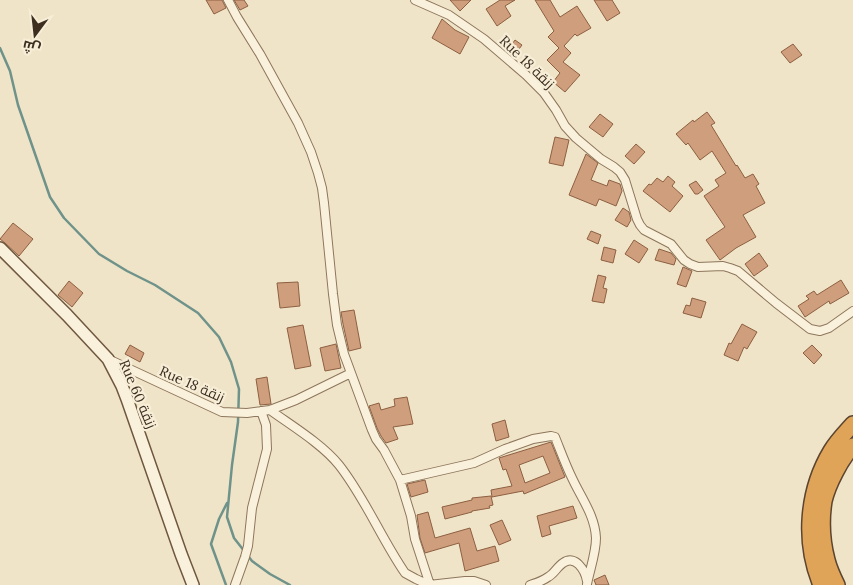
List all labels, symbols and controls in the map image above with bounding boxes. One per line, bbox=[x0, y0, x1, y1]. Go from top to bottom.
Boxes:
north arrow bbox=[10, 10, 60, 60]
street label: Rue 18 زنقة bbox=[496, 31, 558, 93]
text: ش bbox=[21, 37, 43, 59]
street label: Rue 60 زنقة bbox=[115, 357, 161, 431]
street label: Rue 18 زنقة bbox=[157, 362, 227, 406]

